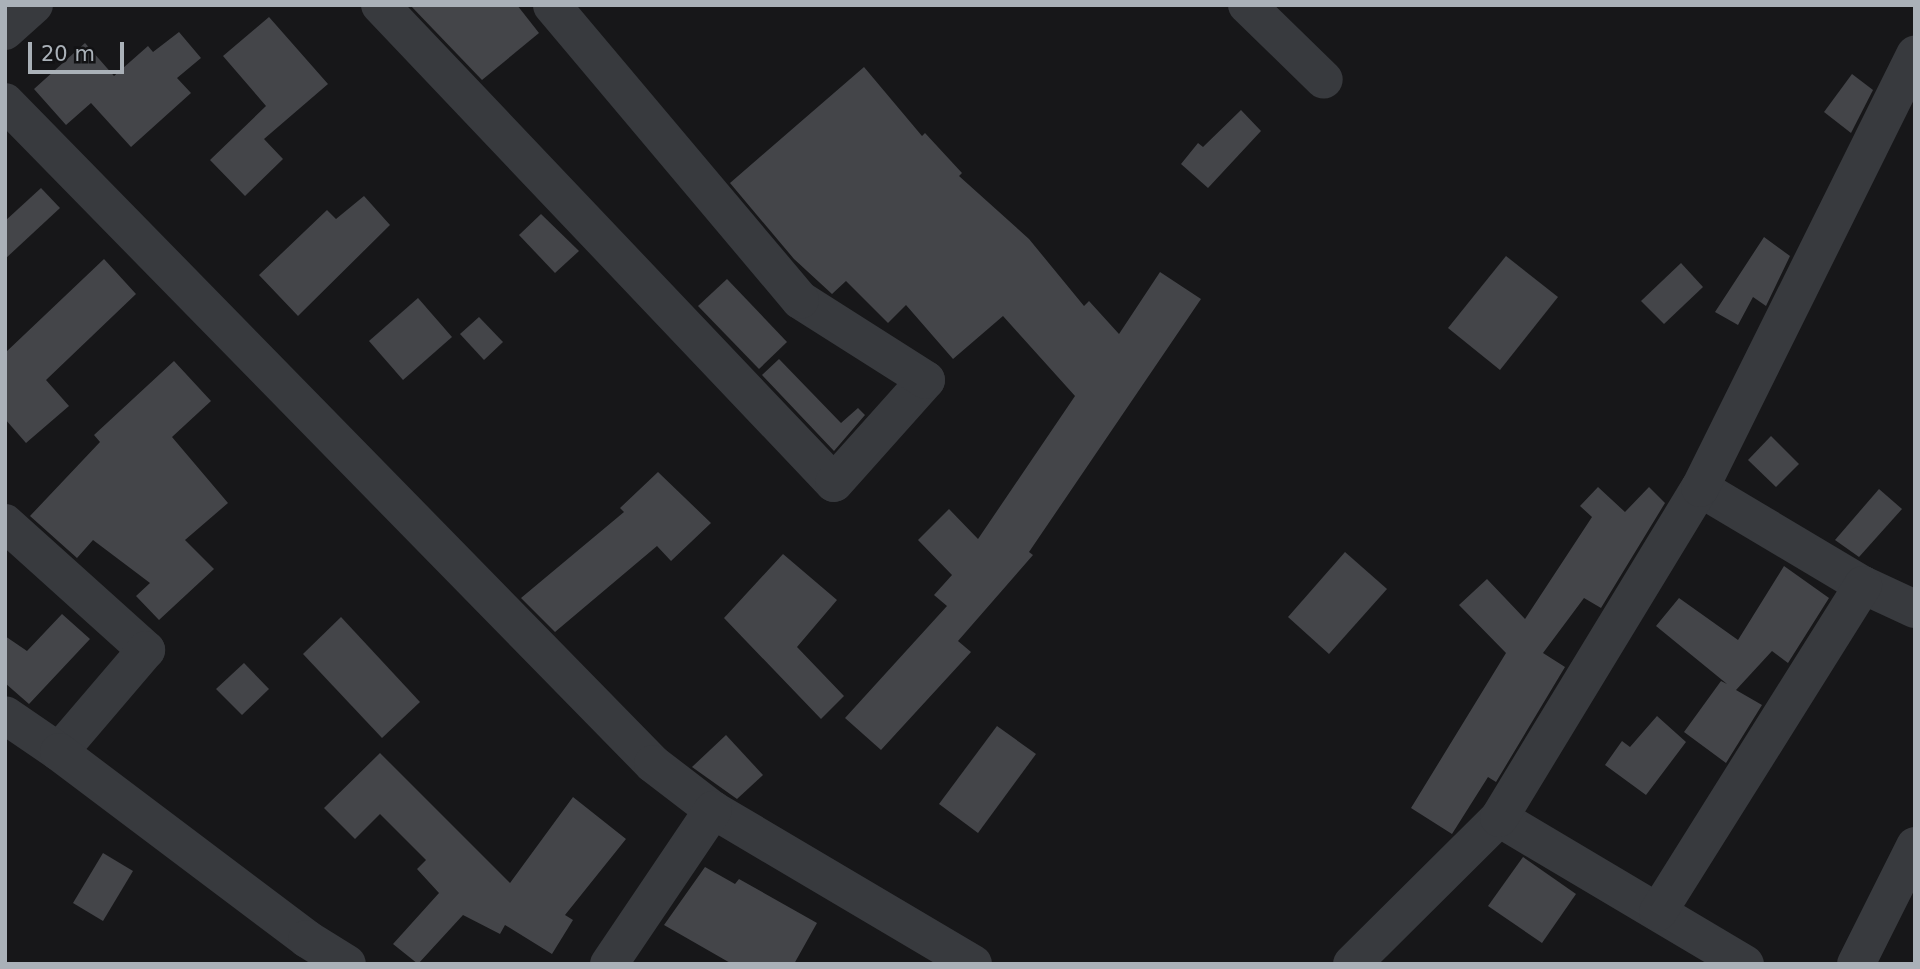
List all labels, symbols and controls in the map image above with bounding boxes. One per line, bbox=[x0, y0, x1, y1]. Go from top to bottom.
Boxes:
scale bar bbox=[32, 28, 128, 72]
text: 20 m bbox=[41, 42, 95, 66]

